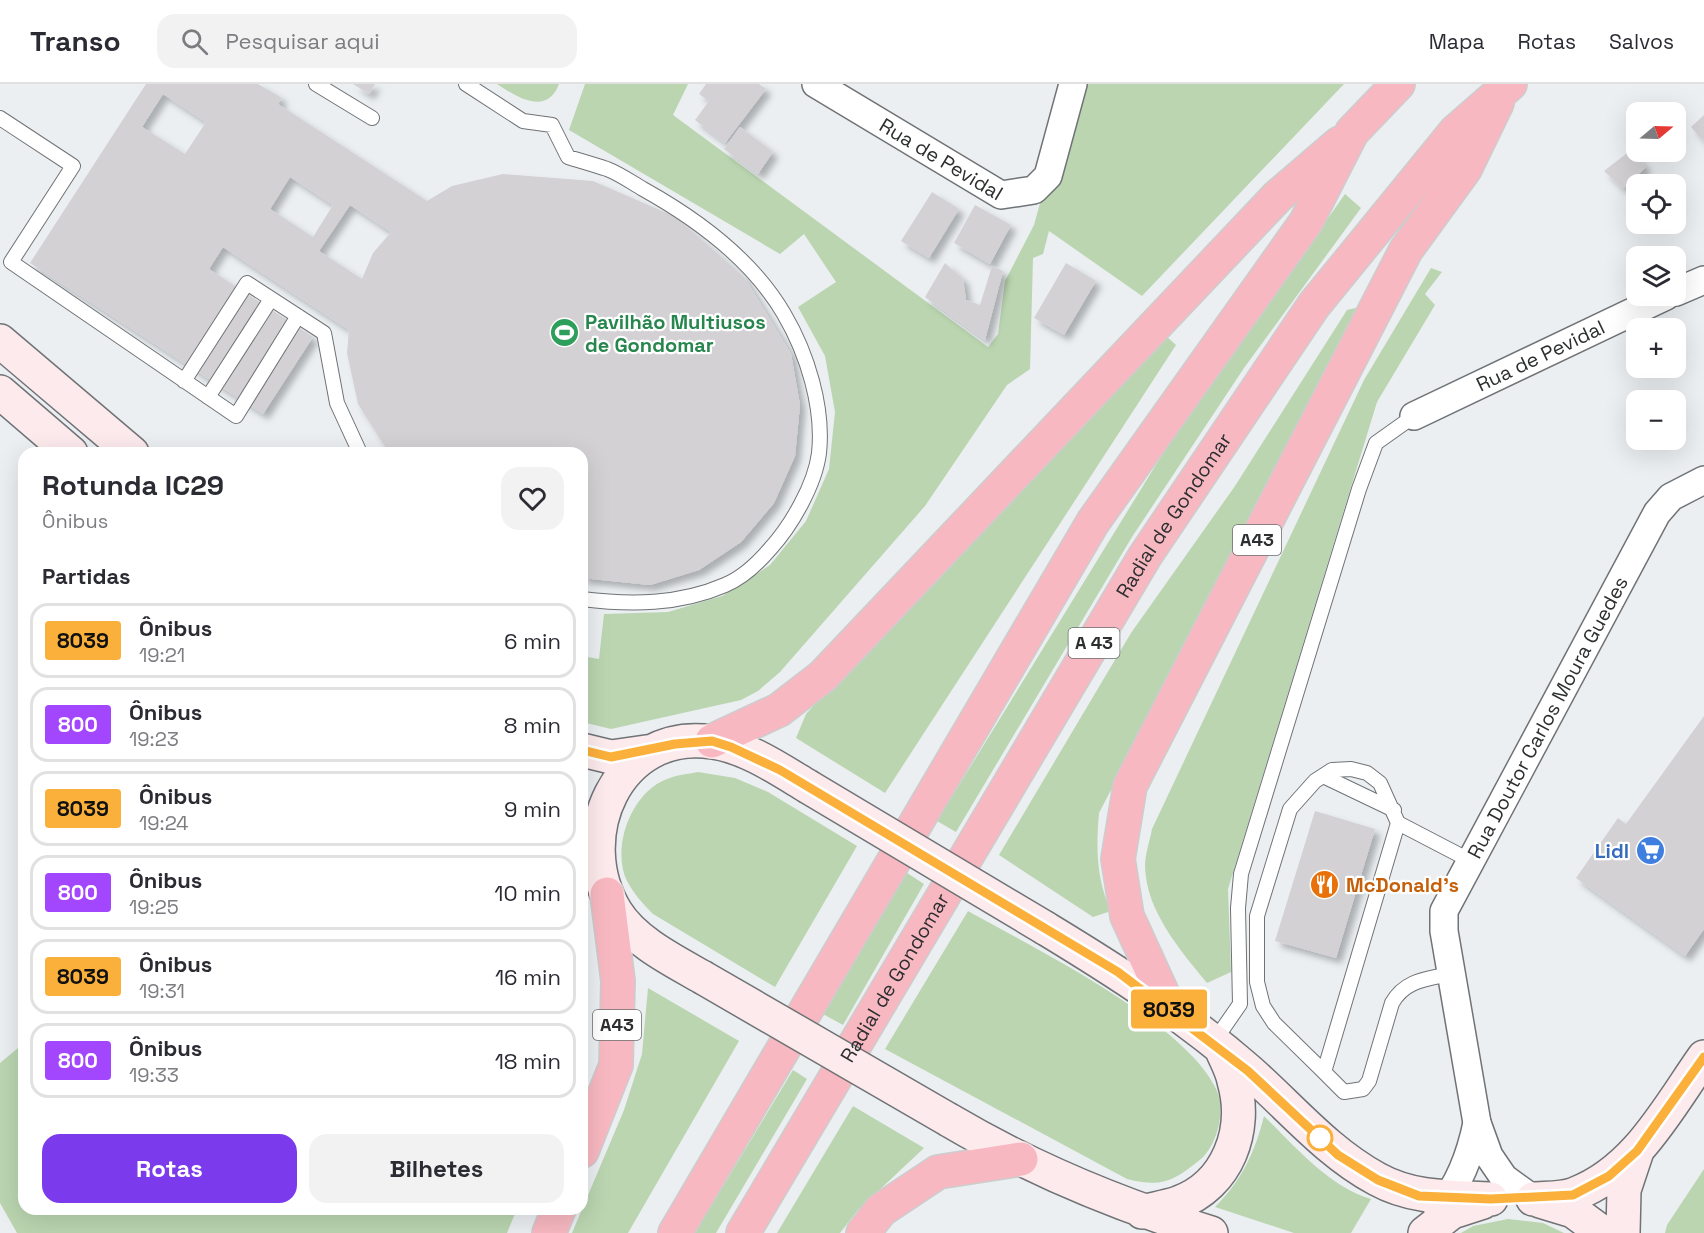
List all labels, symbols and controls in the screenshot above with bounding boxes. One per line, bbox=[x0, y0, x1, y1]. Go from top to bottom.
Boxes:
search box bbox=[157, 14, 577, 68]
text: Transo bbox=[30, 23, 121, 59]
icon: search bbox=[178, 25, 211, 58]
text: Pesquisar aqui bbox=[226, 27, 380, 55]
text: Mapa bbox=[1429, 28, 1484, 55]
text: Rotas bbox=[1517, 28, 1576, 55]
text: Salvos bbox=[1609, 28, 1674, 55]
north arrow bbox=[1626, 102, 1686, 162]
map controls bbox=[1626, 102, 1686, 450]
street label: Rua de Pevidal bbox=[875, 112, 1008, 206]
button: locate bbox=[1626, 174, 1686, 234]
button: layers bbox=[1626, 246, 1686, 306]
place label: Pavilhão Multiusos de Gondomar bbox=[585, 309, 766, 358]
street label: Rua de Pevidal bbox=[1472, 314, 1609, 398]
sports icon: Pavilhão Multiusos de Gondomar bbox=[548, 317, 580, 349]
button: + bbox=[1626, 318, 1686, 378]
button: − bbox=[1626, 390, 1686, 450]
street label: Radial de Gondomar bbox=[1110, 428, 1237, 603]
text: Rotunda IC29 bbox=[42, 467, 224, 503]
button: heart bbox=[501, 467, 564, 530]
text: Ônibus bbox=[42, 508, 108, 534]
road number: A43 bbox=[1233, 525, 1281, 555]
text: Partidas bbox=[42, 562, 131, 590]
street label: Rua Doutor Carlos Moura Guedes bbox=[1461, 572, 1634, 863]
text: Ônibus bbox=[139, 614, 212, 642]
text: 8039 bbox=[57, 627, 109, 654]
text: 6 min bbox=[504, 627, 561, 655]
road number: A 43 bbox=[1068, 628, 1120, 658]
text: 19:21 bbox=[139, 642, 185, 668]
text: Ônibus bbox=[129, 698, 202, 726]
text: 800 bbox=[58, 711, 98, 738]
text: 8 min bbox=[504, 711, 561, 739]
text: 19:23 bbox=[129, 726, 179, 752]
text: Ônibus bbox=[139, 782, 212, 810]
text: 8039 bbox=[57, 795, 109, 822]
text: 9 min bbox=[504, 795, 561, 823]
text: 19:24 bbox=[139, 810, 189, 836]
supermarket icon: Lidl bbox=[1634, 835, 1666, 867]
place label: Lidl bbox=[1595, 838, 1629, 864]
text: Ônibus bbox=[129, 866, 202, 894]
restaurant icon: McDonald's bbox=[1309, 869, 1341, 901]
place label: McDonald's bbox=[1346, 872, 1459, 898]
text: 800 bbox=[58, 879, 98, 906]
text: 10 min bbox=[494, 879, 561, 907]
street label: Radial de Gondomar bbox=[834, 888, 955, 1067]
text: 19:25 bbox=[129, 894, 179, 920]
text: Ônibus bbox=[139, 950, 212, 978]
text: 8039 bbox=[57, 963, 109, 990]
text: 16 min bbox=[495, 963, 561, 991]
text: 19:31 bbox=[139, 978, 185, 1004]
line badge: 8039 bbox=[1127, 990, 1211, 1028]
text: 8039 bbox=[1143, 996, 1195, 1023]
road number: A43 bbox=[593, 1010, 641, 1040]
text: Ônibus bbox=[129, 1034, 202, 1062]
text: 800 bbox=[58, 1047, 98, 1074]
text: 18 min bbox=[495, 1047, 561, 1075]
text: 19:33 bbox=[129, 1062, 179, 1088]
unlabelled marker bbox=[1307, 1125, 1333, 1151]
button: Rotas bbox=[42, 1134, 297, 1203]
button: Bilhetes bbox=[309, 1134, 564, 1203]

